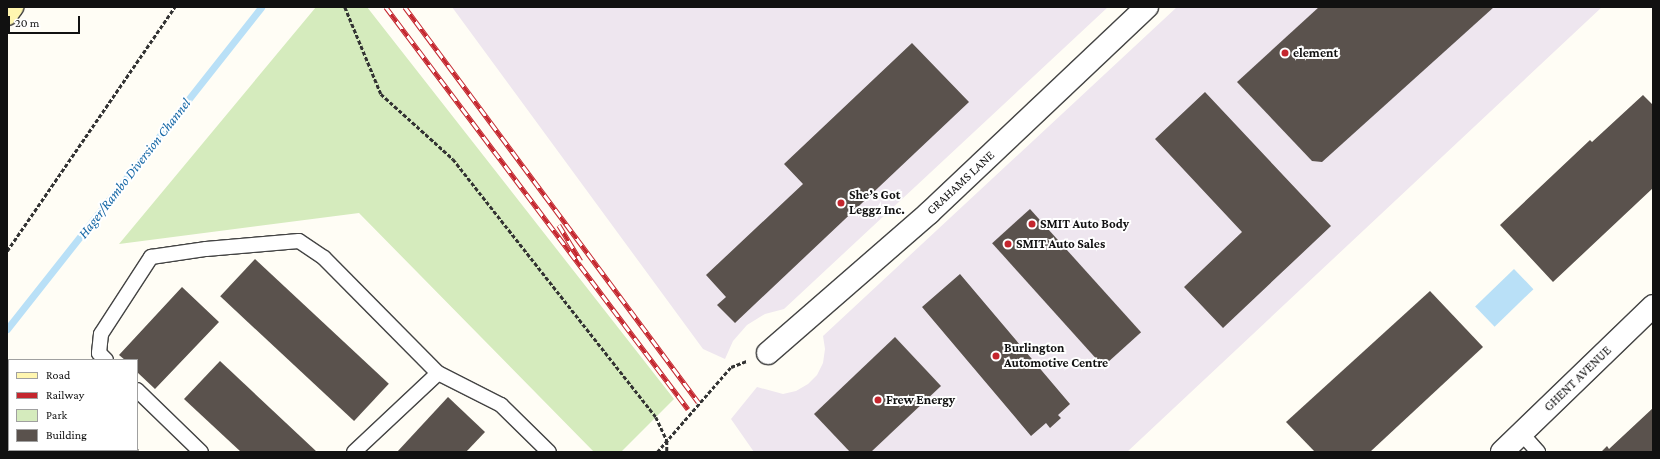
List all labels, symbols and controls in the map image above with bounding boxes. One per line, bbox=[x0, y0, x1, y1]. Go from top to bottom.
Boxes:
scale bar bbox=[10, 8, 82, 34]
text: 20 m bbox=[15, 16, 39, 30]
place label: element bbox=[1293, 45, 1338, 61]
marker: element bbox=[1280, 48, 1290, 58]
water label: Hager/Rambo Diversion Channel bbox=[74, 95, 194, 241]
street label: GRAHAMS LANE bbox=[924, 148, 998, 218]
place label: She’s Got Leggz Inc. bbox=[849, 188, 905, 219]
marker: She’s Got Leggz Inc. bbox=[836, 198, 846, 208]
place label: SMIT Auto Body bbox=[1040, 216, 1129, 232]
marker: SMIT Auto Body bbox=[1027, 219, 1037, 229]
place label: SMIT Auto Sales bbox=[1016, 236, 1105, 252]
marker: SMIT Auto Sales bbox=[1003, 239, 1013, 249]
place label: Burlington Automotive Centre bbox=[1004, 341, 1108, 372]
street label: GHENT AVENUE bbox=[1541, 343, 1615, 415]
marker: Burlington Automotive Centre bbox=[991, 351, 1001, 361]
legend bbox=[8, 359, 138, 451]
text: Road bbox=[46, 368, 70, 382]
text: Railway bbox=[46, 388, 84, 402]
place label: Frew Energy bbox=[886, 392, 955, 408]
marker: Frew Energy bbox=[873, 395, 883, 405]
text: Park bbox=[46, 408, 67, 422]
text: Building bbox=[46, 428, 87, 442]

